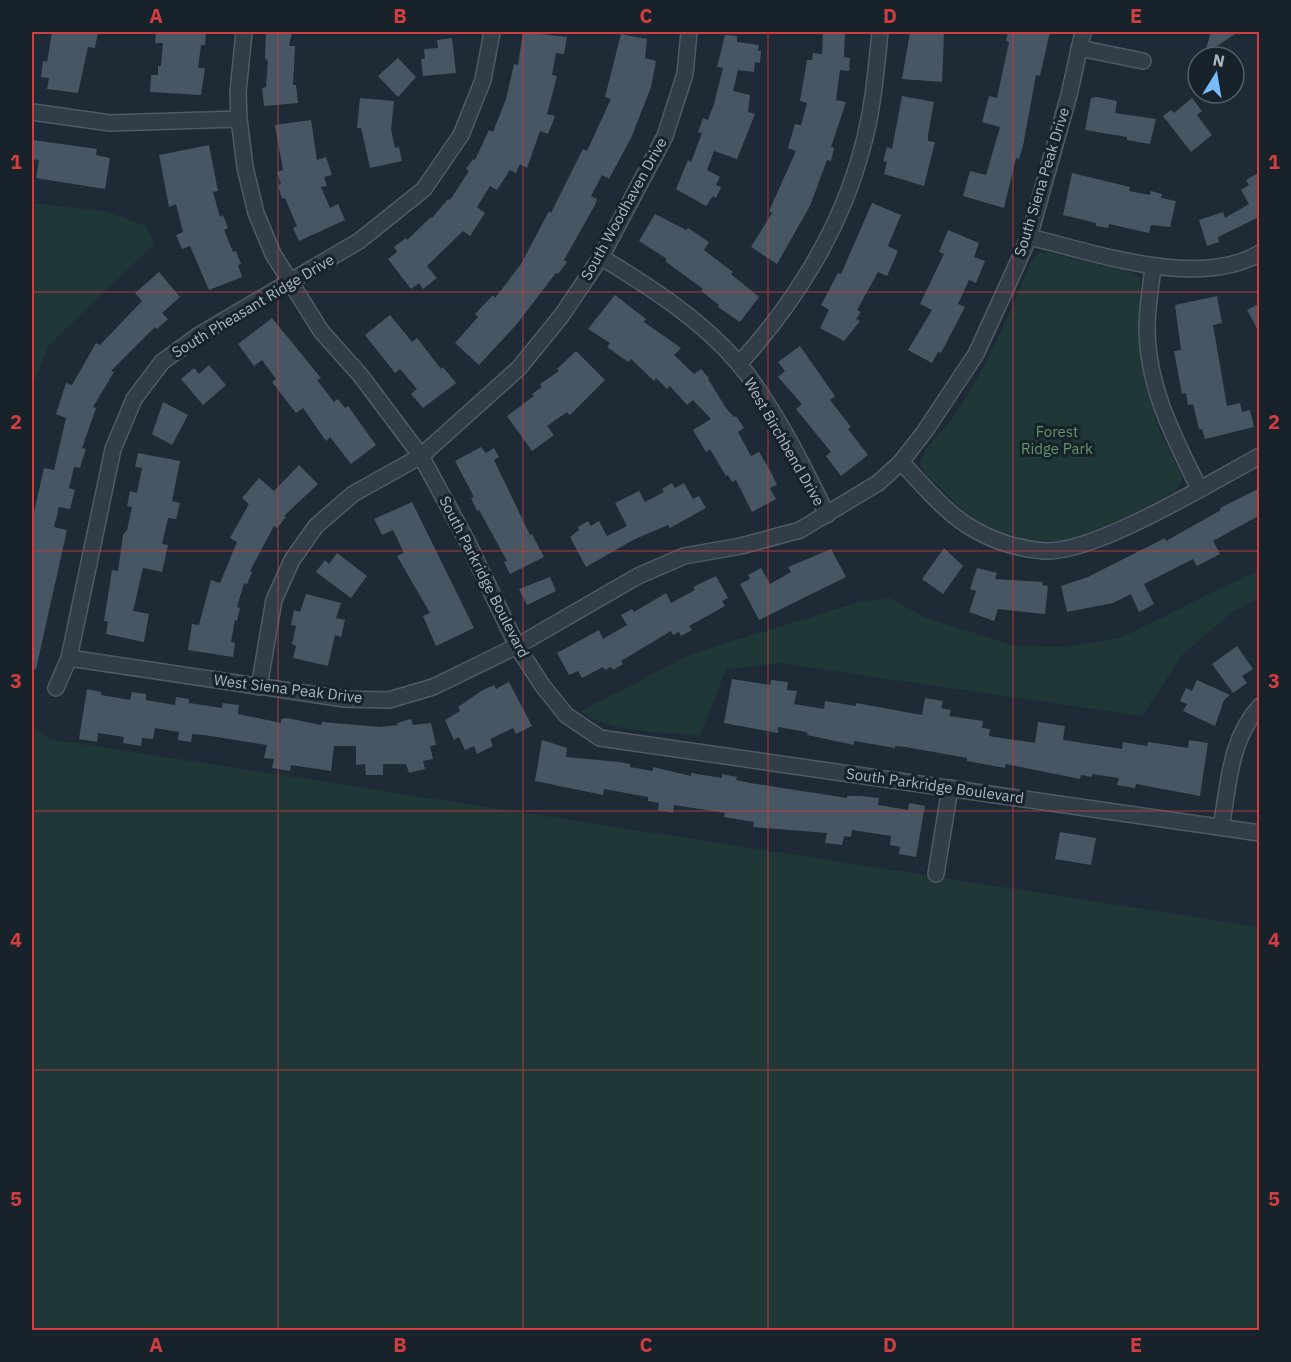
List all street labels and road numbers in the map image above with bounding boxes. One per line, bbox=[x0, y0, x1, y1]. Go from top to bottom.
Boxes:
street label: South Siena Peak Drive bbox=[1010, 105, 1073, 259]
street label: South Woodhaven Drive bbox=[576, 134, 671, 284]
street label: South Pheasant Ridge Drive bbox=[168, 250, 337, 362]
street label: West Birchbend Drive bbox=[740, 374, 829, 509]
street label: South Parkridge Boulevard bbox=[435, 493, 534, 661]
street label: West Siena Peak Drive bbox=[213, 670, 363, 707]
street label: South Parkridge Boulevard bbox=[845, 764, 1025, 807]

